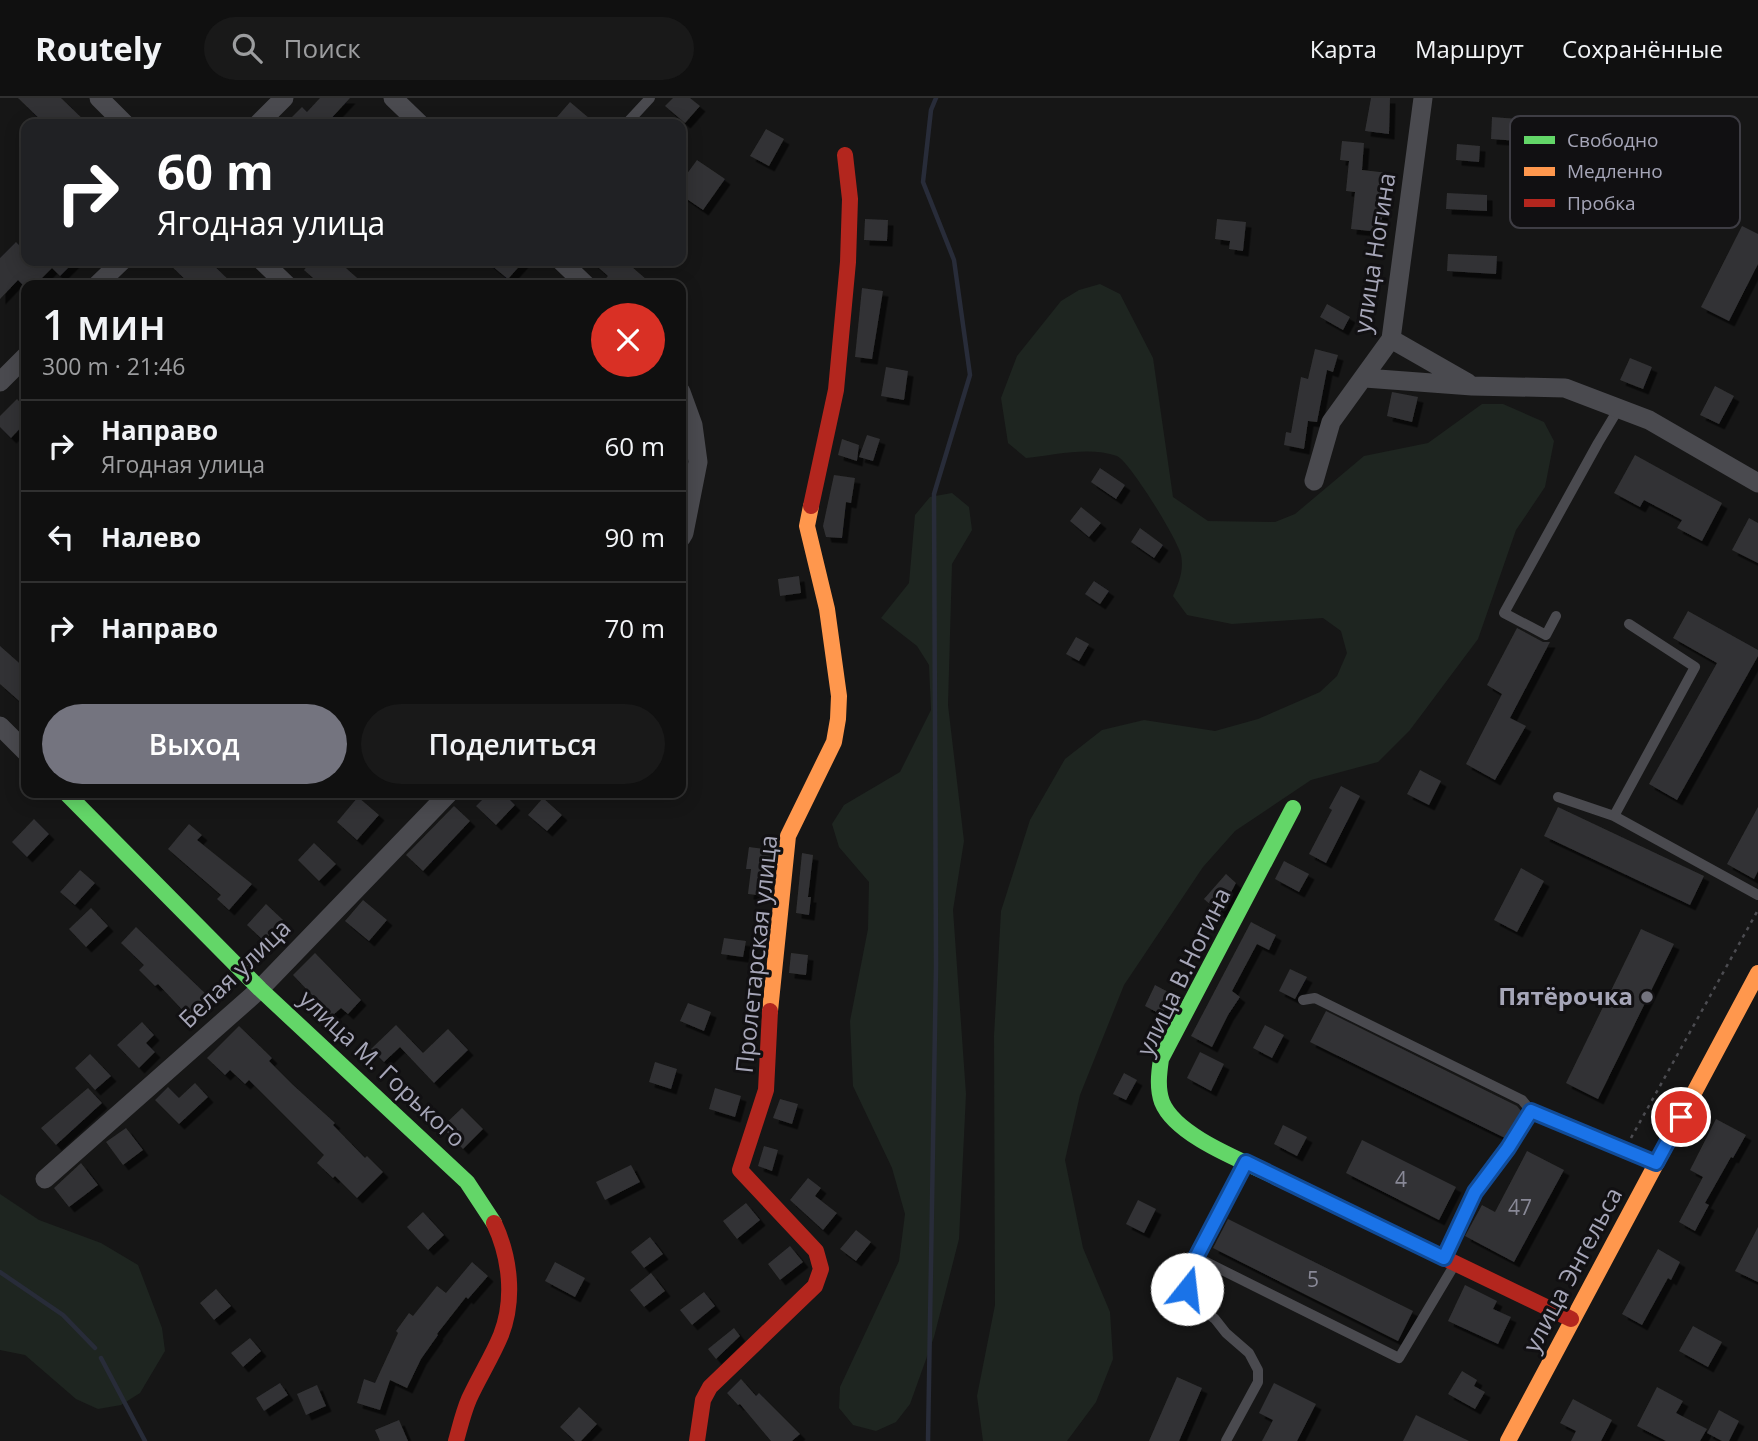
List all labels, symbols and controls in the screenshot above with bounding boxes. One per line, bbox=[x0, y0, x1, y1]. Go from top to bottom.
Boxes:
search box bbox=[204, 17, 694, 80]
text: Routely bbox=[35, 26, 162, 71]
icon: search bbox=[228, 29, 266, 67]
text: Поиск bbox=[284, 30, 361, 66]
text: Карта bbox=[1310, 32, 1377, 65]
text: Маршрут bbox=[1415, 32, 1524, 65]
text: Сохранённые bbox=[1562, 32, 1723, 65]
legend bbox=[1510, 116, 1740, 228]
text: Свободно bbox=[1567, 127, 1658, 153]
text: 60 m bbox=[157, 138, 274, 204]
icon: right bbox=[42, 147, 133, 238]
text: Медленно bbox=[1567, 158, 1663, 184]
street label: улица Ногина bbox=[1345, 170, 1402, 335]
text: Пробка bbox=[1567, 190, 1636, 216]
text: Ягодная улица bbox=[157, 201, 385, 244]
text: 1 мин bbox=[42, 295, 166, 352]
button: close bbox=[591, 303, 665, 377]
text: 300 m · 21:46 bbox=[42, 350, 185, 382]
text: Направо bbox=[101, 412, 218, 448]
icon: right bbox=[42, 427, 80, 465]
text: 60 m bbox=[604, 428, 665, 464]
text: Ягодная улица bbox=[101, 448, 265, 480]
icon: left bbox=[42, 518, 80, 556]
text: Налево bbox=[101, 519, 201, 555]
text: 90 m bbox=[604, 519, 665, 555]
icon: right bbox=[42, 609, 80, 647]
text: Направо bbox=[101, 610, 218, 646]
text: 70 m bbox=[604, 610, 665, 646]
button: Выход bbox=[42, 704, 347, 784]
button: Поделиться bbox=[361, 704, 665, 784]
street label: Пролетарская улица bbox=[727, 833, 784, 1075]
street label: улица В.Ногина bbox=[1128, 882, 1238, 1061]
street label: Белая улица bbox=[171, 911, 297, 1035]
place label: Пятёрочка bbox=[1498, 979, 1633, 1012]
street label: улица М. Горького bbox=[292, 982, 474, 1154]
marker: Пятёрочка bbox=[1639, 989, 1655, 1005]
pin bbox=[1651, 1087, 1711, 1147]
icon: arrive bbox=[1662, 1098, 1700, 1136]
house number: 4 bbox=[1395, 1165, 1407, 1193]
street label: улица Энгельса bbox=[1514, 1181, 1629, 1358]
house number: 47 bbox=[1508, 1193, 1532, 1221]
position arrow bbox=[1150, 1252, 1224, 1326]
house number: 5 bbox=[1307, 1265, 1319, 1293]

